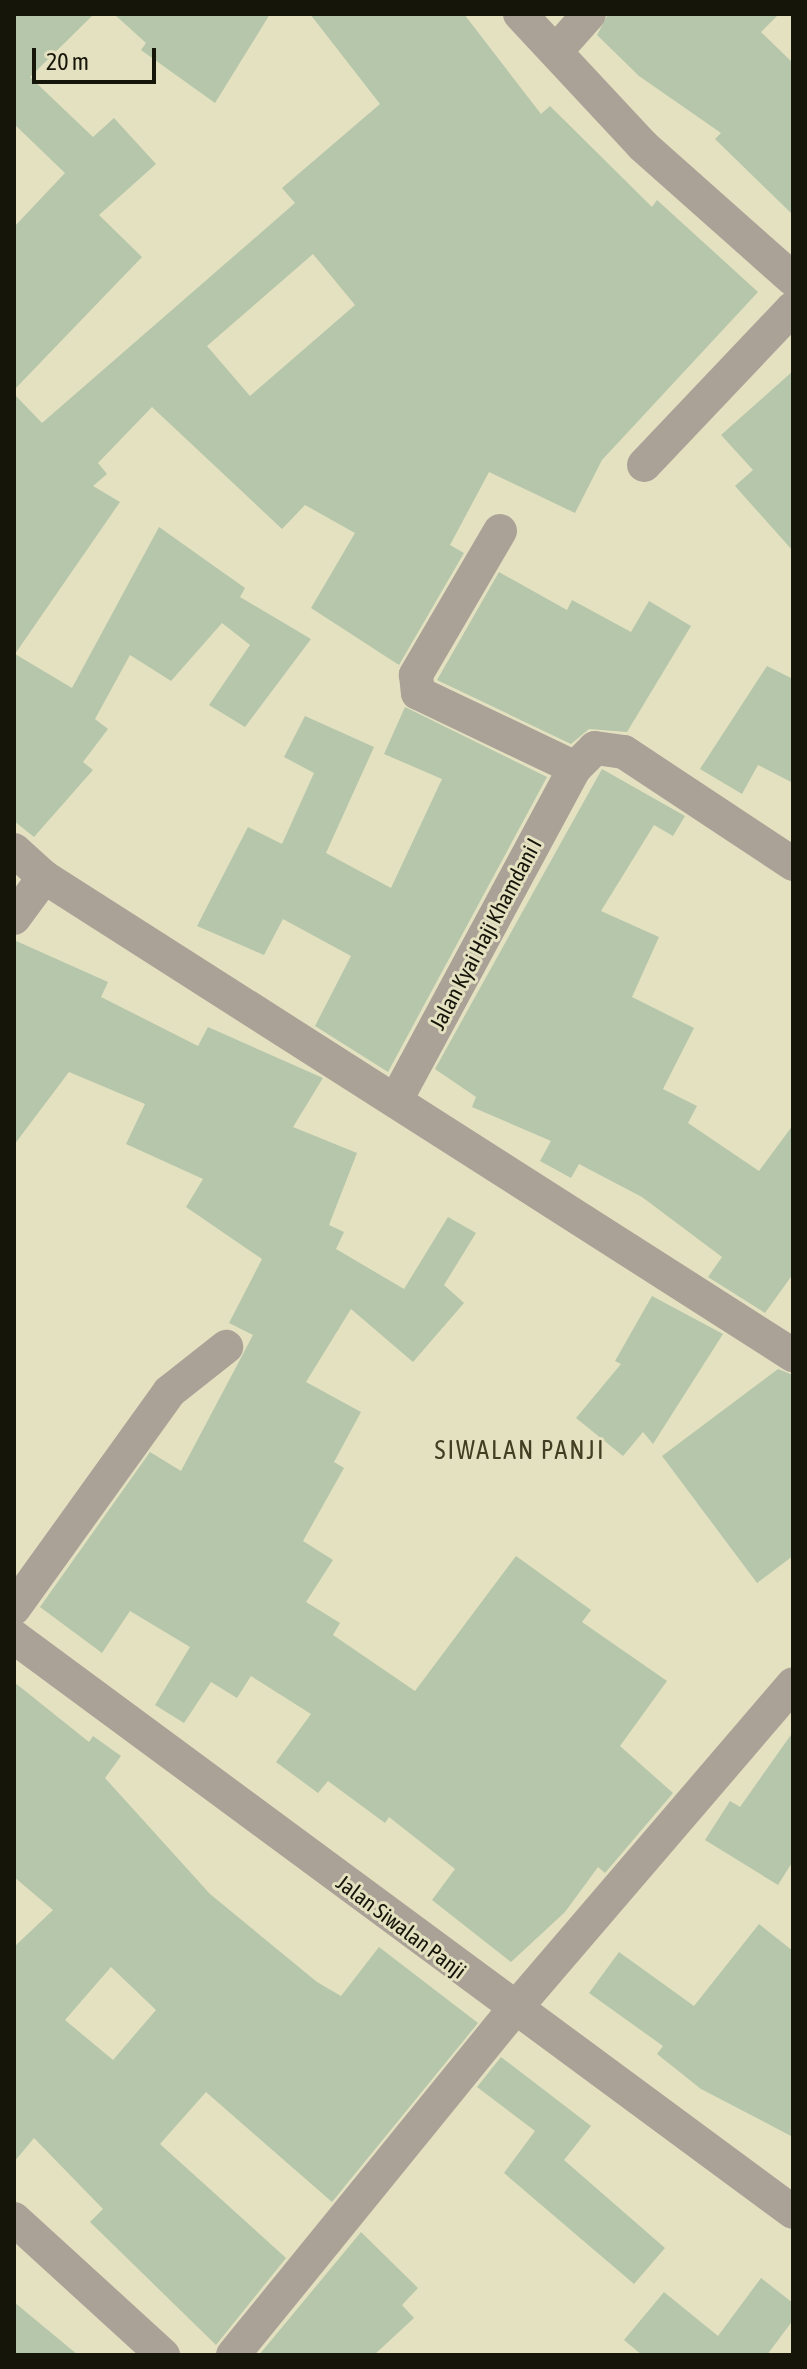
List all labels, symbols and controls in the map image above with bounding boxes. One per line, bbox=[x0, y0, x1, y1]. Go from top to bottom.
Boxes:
scale bar bbox=[36, 32, 160, 82]
text: 20 m bbox=[46, 48, 89, 75]
street label: Jalan Kyai Haji Khamdani I bbox=[424, 834, 548, 1034]
district label: SIWALAN PANJI bbox=[434, 1435, 606, 1467]
street label: Jalan Siwalan Panji bbox=[331, 1870, 471, 1984]

